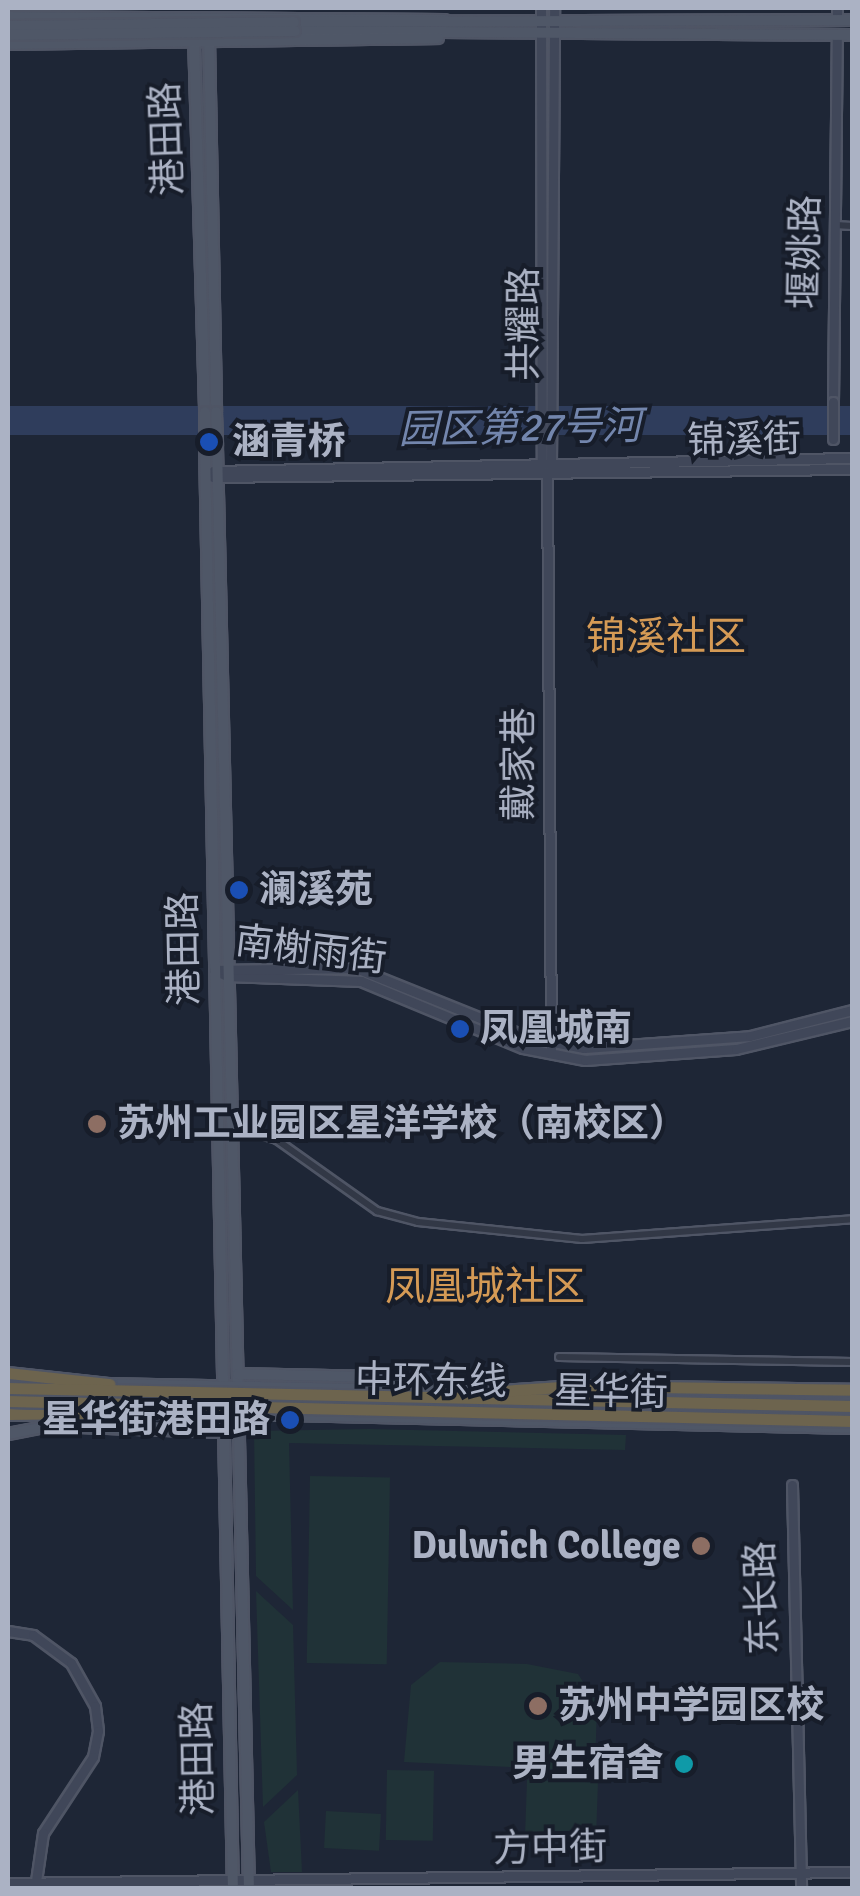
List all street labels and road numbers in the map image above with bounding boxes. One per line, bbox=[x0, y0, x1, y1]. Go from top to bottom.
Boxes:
street label: 港田路 bbox=[142, 81, 192, 197]
street label: 堰姚路 bbox=[781, 195, 829, 309]
street label: 共耀路 bbox=[501, 267, 547, 381]
street label: 锦溪街 bbox=[687, 416, 801, 464]
street label: 戴家巷 bbox=[496, 707, 542, 821]
street label: 港田路 bbox=[160, 892, 208, 1006]
street label: 南榭雨街 bbox=[233, 918, 389, 982]
street label: 中环东线 bbox=[355, 1357, 507, 1405]
street label: 星华街 bbox=[554, 1368, 668, 1416]
street label: 东长路 bbox=[737, 1540, 787, 1656]
street label: 港田路 bbox=[174, 1702, 222, 1816]
street label: 方中街 bbox=[493, 1824, 607, 1872]

